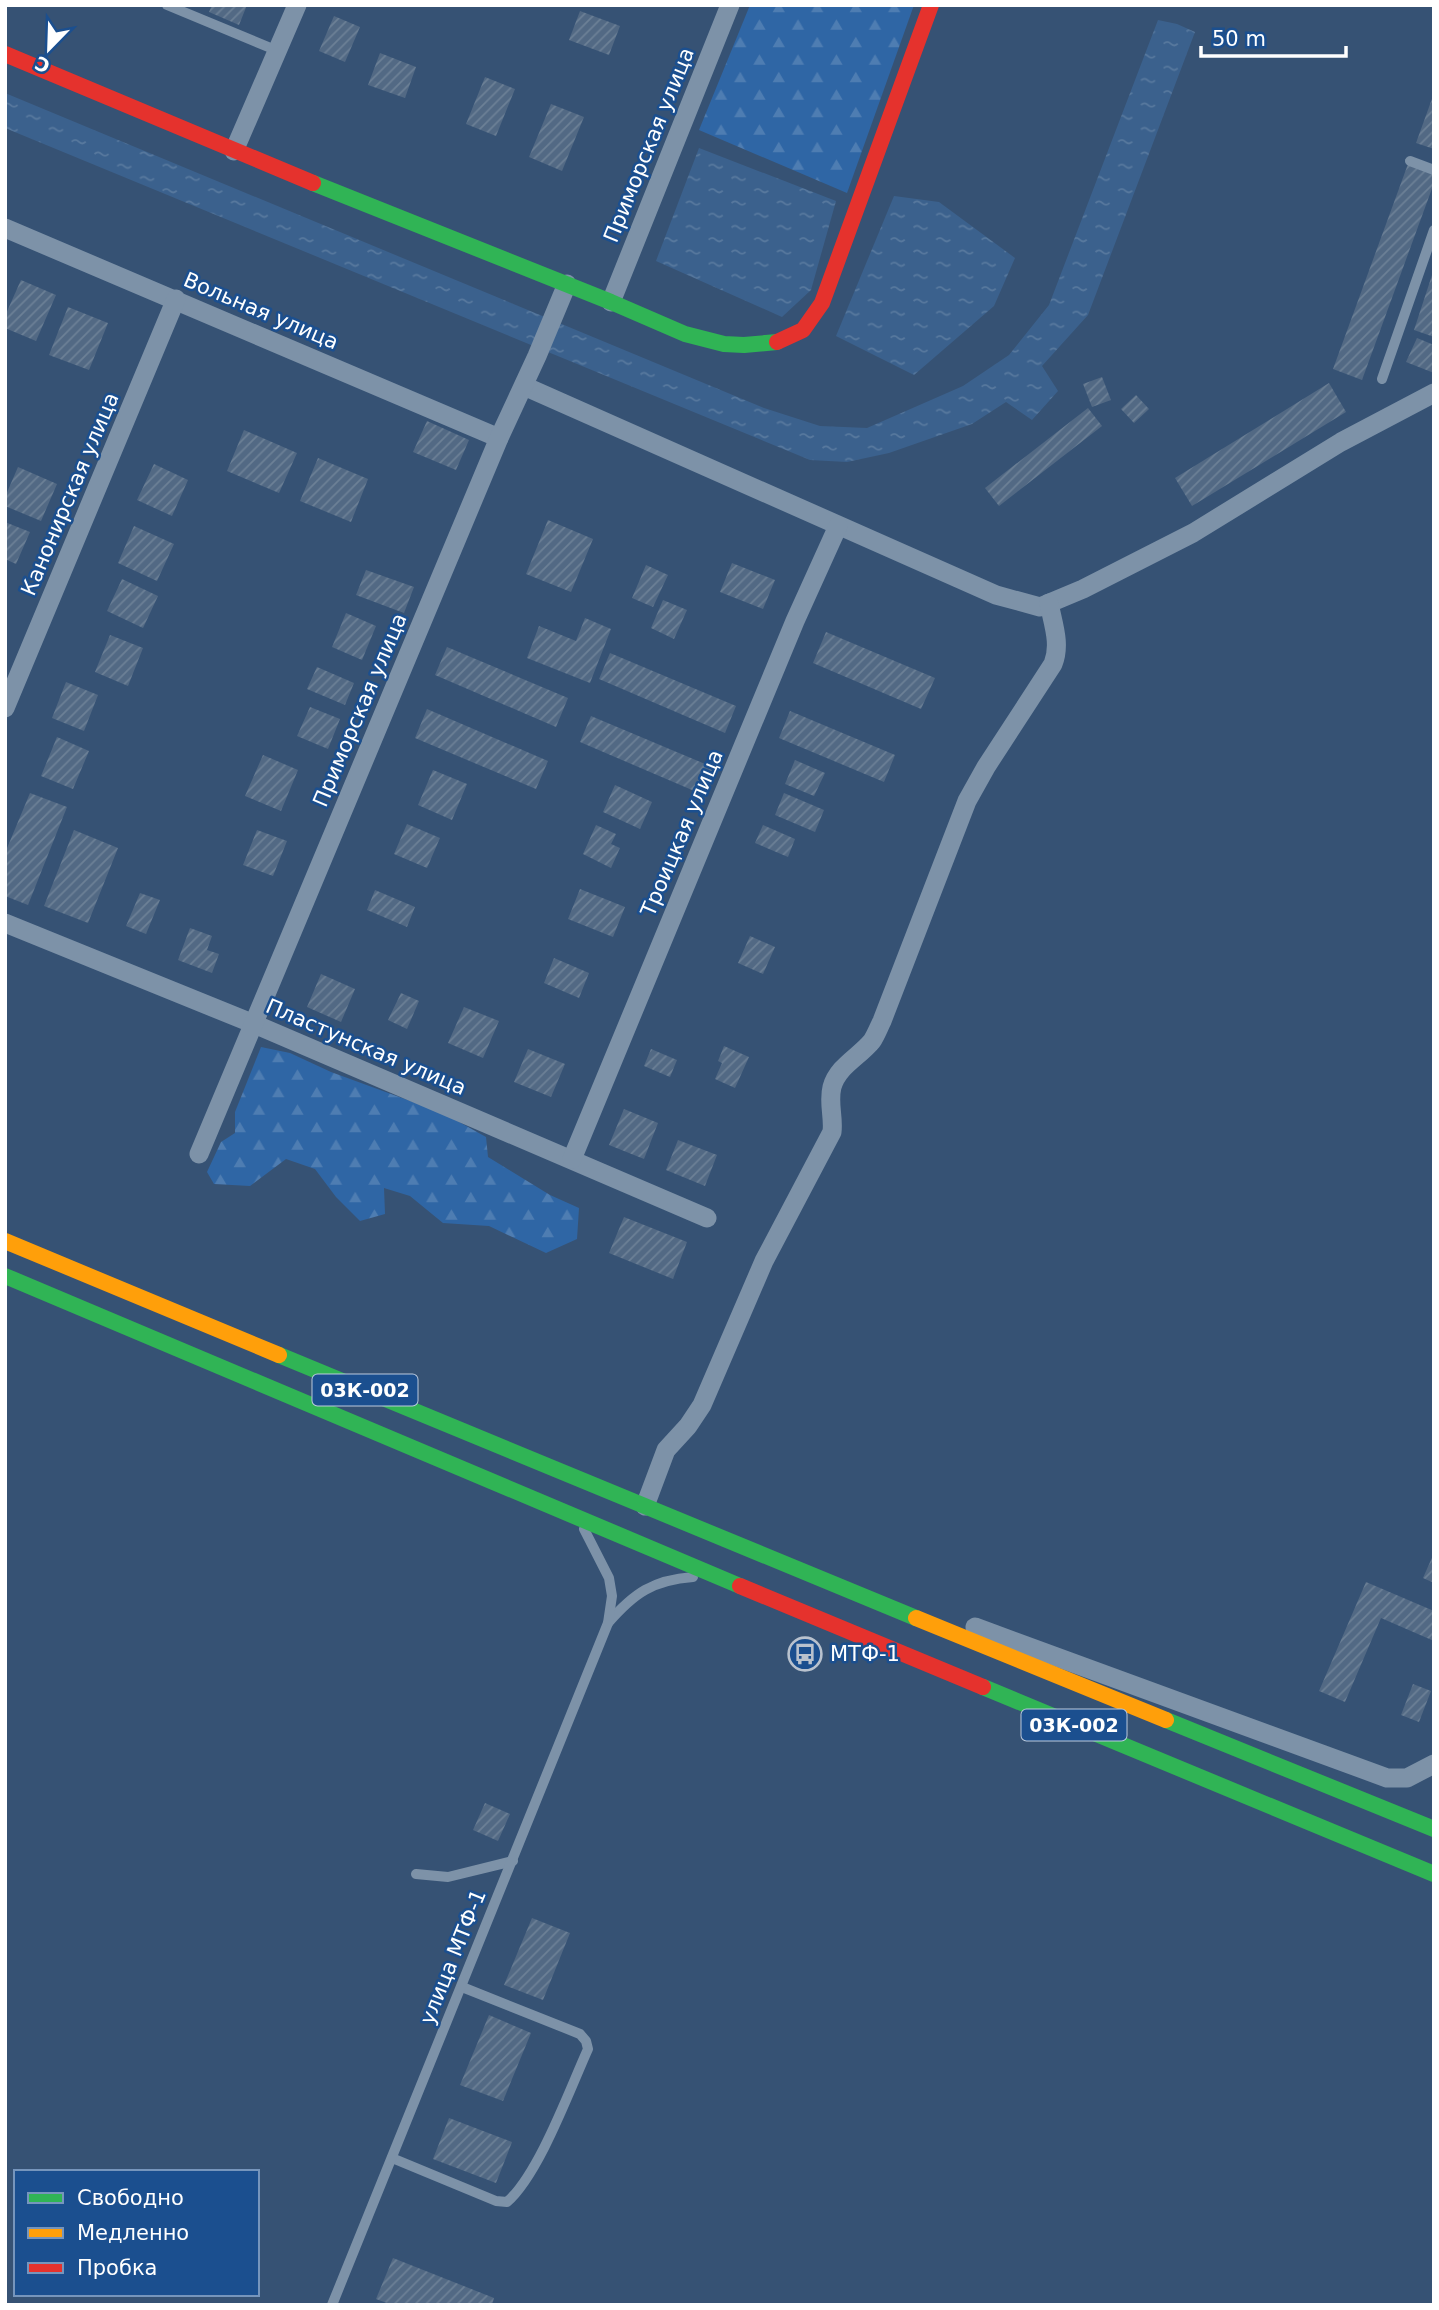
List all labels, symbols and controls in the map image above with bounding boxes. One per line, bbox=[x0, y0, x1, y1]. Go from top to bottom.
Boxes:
north arrow bbox=[14, 14, 84, 84]
scale bar bbox=[1201, 14, 1346, 58]
text: 50 m bbox=[1212, 27, 1266, 51]
street label: Приморская улица bbox=[599, 44, 699, 246]
text: С bbox=[32, 52, 53, 78]
street label: Вольная улица bbox=[180, 268, 342, 354]
street label: Канонирская улица bbox=[16, 389, 124, 599]
street label: Приморская улица bbox=[308, 610, 412, 810]
street label: Троицкая улица bbox=[636, 746, 728, 921]
street label: Пластунская улица bbox=[262, 994, 470, 1100]
road number: 03К-002 bbox=[312, 1374, 418, 1406]
bus stop icon: МТФ-1 bbox=[786, 1635, 824, 1673]
place label: МТФ-1 bbox=[830, 1642, 900, 1666]
road number: 03К-002 bbox=[1021, 1709, 1126, 1740]
street label: улица МТФ-1 bbox=[415, 1886, 491, 2028]
legend bbox=[14, 2170, 259, 2296]
text: Свободно bbox=[77, 2186, 184, 2210]
text: Медленно bbox=[77, 2221, 189, 2245]
text: Пробка bbox=[77, 2256, 157, 2280]

